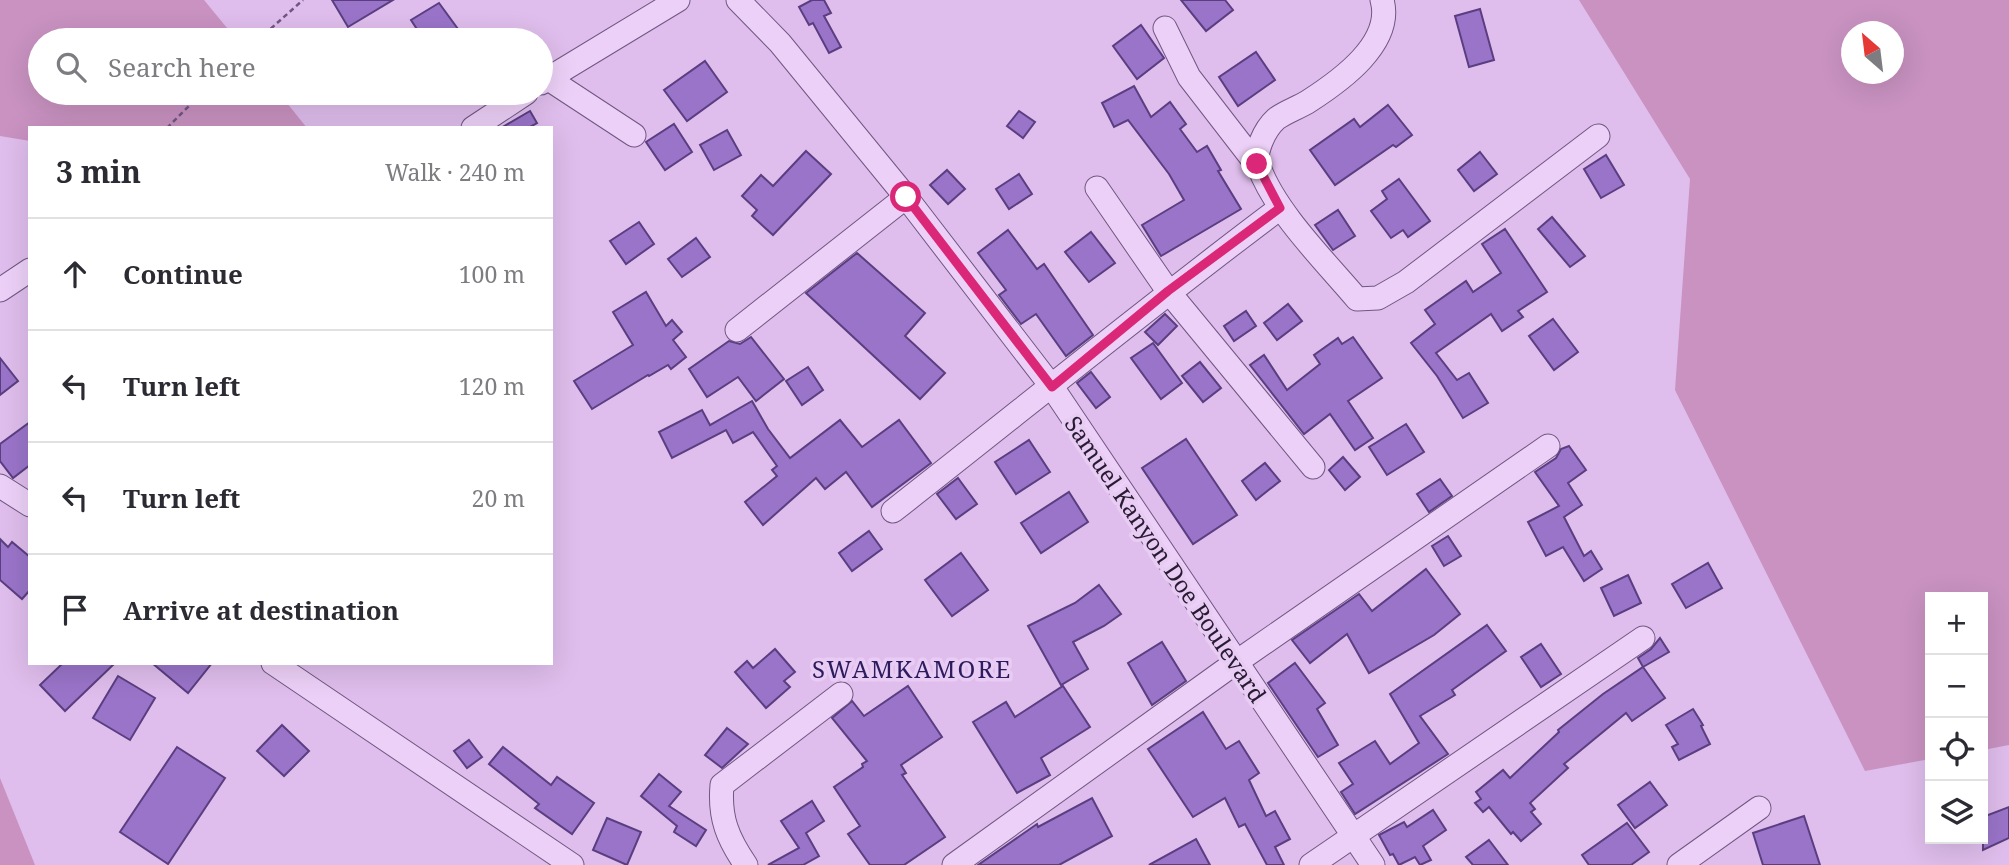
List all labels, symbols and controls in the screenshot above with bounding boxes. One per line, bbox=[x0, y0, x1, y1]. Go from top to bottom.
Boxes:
north arrow bbox=[1841, 21, 1904, 84]
search box bbox=[28, 28, 553, 105]
icon: search bbox=[52, 48, 90, 86]
text: Search here bbox=[108, 49, 256, 85]
route end bbox=[1241, 148, 1272, 179]
text: 3 min bbox=[56, 151, 141, 192]
text: Walk · 240 m bbox=[385, 156, 525, 188]
route start bbox=[890, 181, 921, 212]
icon: ahead bbox=[56, 255, 94, 293]
text: Continue bbox=[123, 256, 243, 292]
text: 100 m bbox=[459, 258, 525, 290]
icon: left bbox=[56, 367, 94, 405]
text: Turn left bbox=[123, 368, 240, 404]
text: 120 m bbox=[459, 370, 525, 402]
street label: Samuel Kanyon Doe Boulevard bbox=[1058, 409, 1274, 709]
icon: left bbox=[56, 479, 94, 517]
text: Turn left bbox=[123, 480, 240, 516]
text: 20 m bbox=[472, 482, 525, 514]
icon: arrive bbox=[56, 591, 94, 629]
text: Arrive at destination bbox=[123, 592, 399, 628]
map controls bbox=[1925, 592, 1988, 844]
button: + bbox=[1925, 592, 1988, 655]
district label: SWAMKAMORE bbox=[812, 652, 1012, 685]
button: − bbox=[1925, 655, 1988, 718]
button: locate bbox=[1925, 718, 1988, 781]
button: layers bbox=[1925, 781, 1988, 844]

